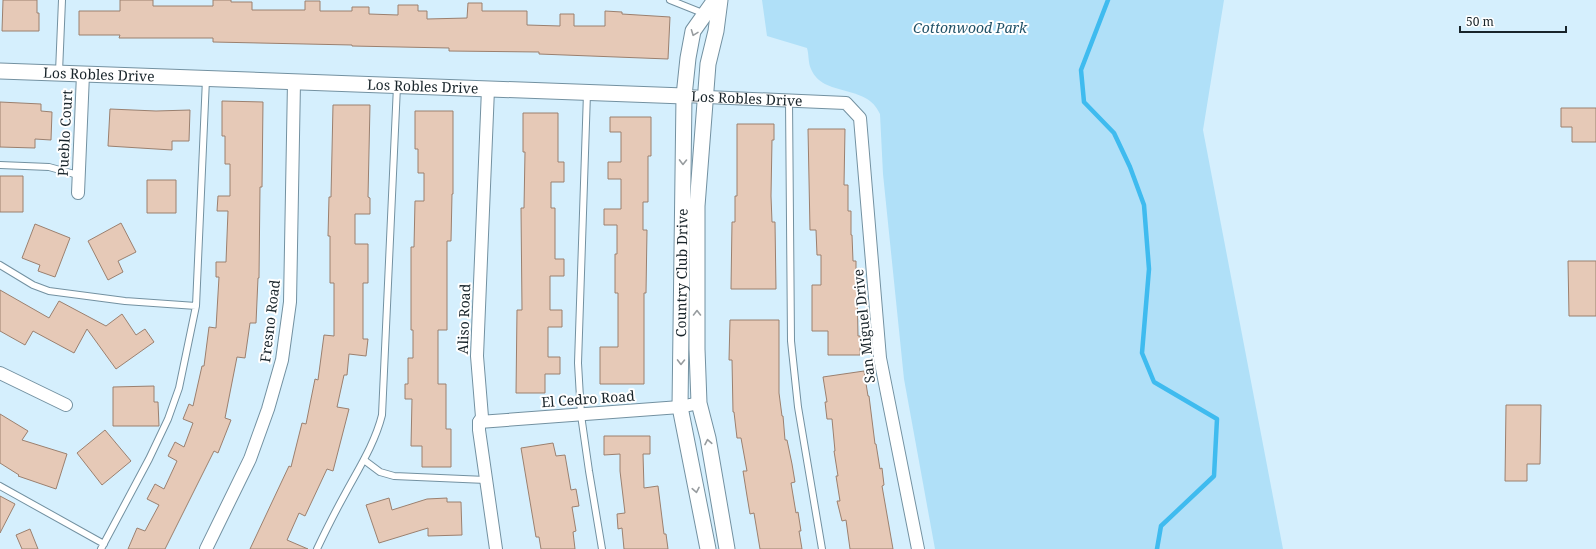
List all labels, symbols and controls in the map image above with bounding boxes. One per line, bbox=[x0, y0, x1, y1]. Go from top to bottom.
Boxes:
scale bar bbox=[1460, 8, 1566, 34]
text: 50 m bbox=[1466, 13, 1494, 30]
park label: Cottonwood Park bbox=[913, 18, 1028, 37]
one-way arrow bbox=[691, 29, 699, 36]
street label: Los Robles Drive bbox=[43, 63, 155, 86]
street label: Los Robles Drive bbox=[367, 74, 479, 97]
street label: Los Robles Drive bbox=[691, 86, 803, 110]
street label: Pueblo Court bbox=[53, 89, 76, 177]
one-way arrow bbox=[679, 159, 688, 165]
street label: Country Club Drive bbox=[671, 208, 692, 337]
street label: San Miguel Drive bbox=[848, 268, 879, 384]
street label: Fresno Road bbox=[255, 278, 284, 363]
street label: Aliso Road bbox=[453, 283, 474, 355]
one-way arrow bbox=[693, 310, 701, 316]
one-way arrow bbox=[676, 359, 685, 365]
street label: El Cedro Road bbox=[541, 386, 636, 411]
one-way arrow bbox=[705, 439, 713, 445]
one-way arrow bbox=[691, 487, 700, 493]

